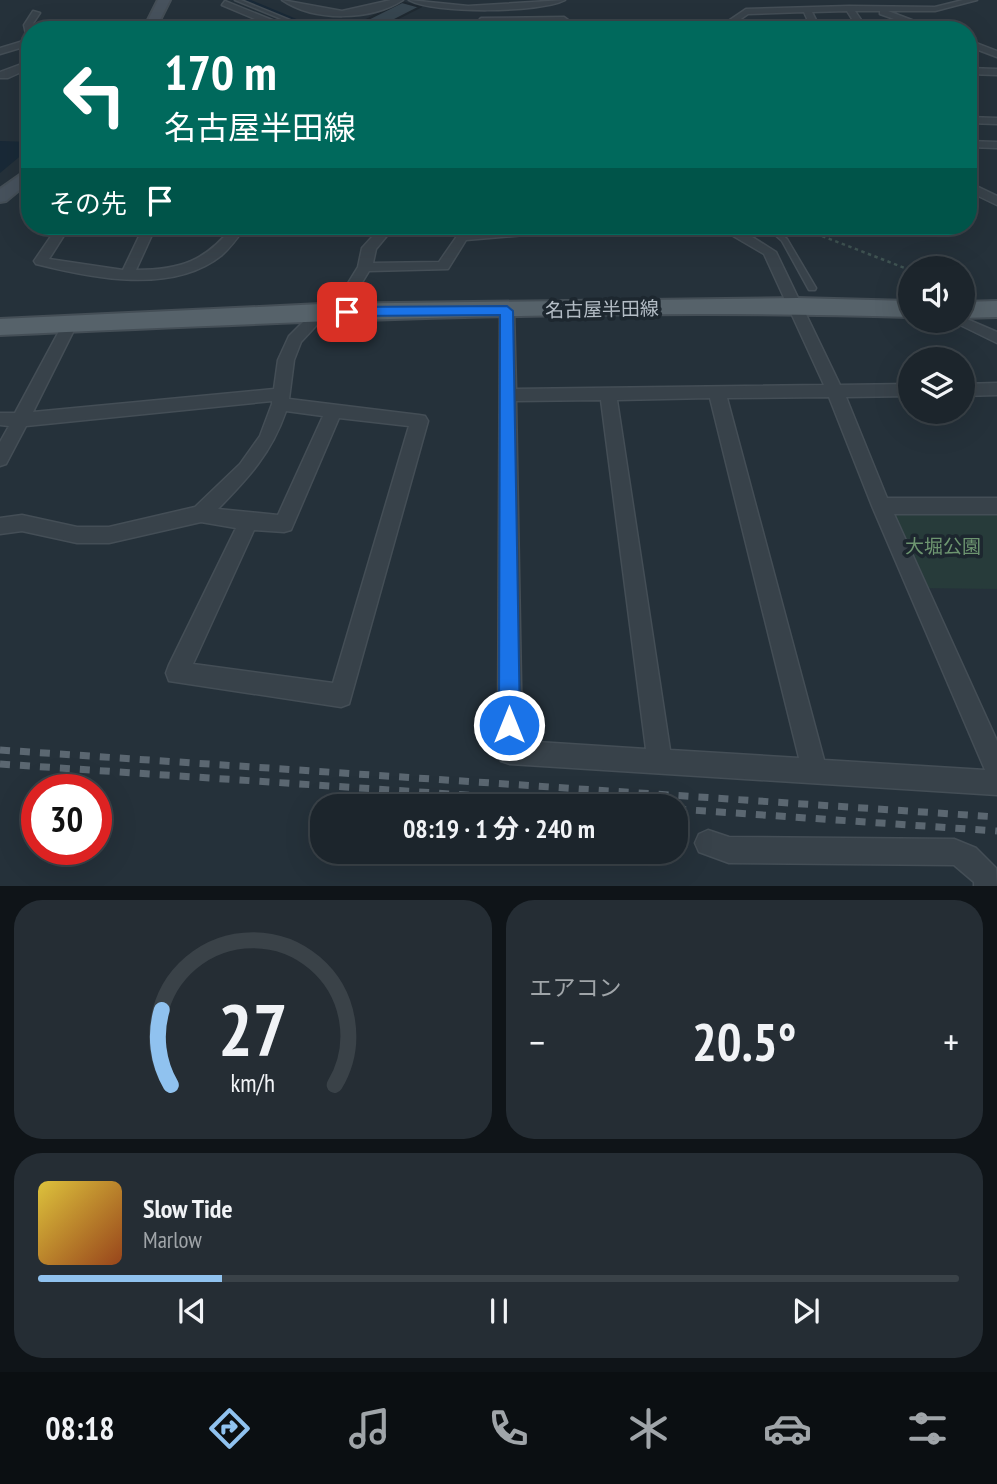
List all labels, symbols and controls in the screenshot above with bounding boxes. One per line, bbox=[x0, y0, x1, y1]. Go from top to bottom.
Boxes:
text: 170 m bbox=[164, 40, 277, 104]
icon: left bbox=[49, 49, 140, 140]
text: 名古屋半田線 bbox=[164, 106, 356, 148]
icon: arrive bbox=[141, 182, 179, 220]
text: その先 bbox=[49, 187, 127, 220]
map controls bbox=[898, 256, 975, 424]
button: sound bbox=[898, 256, 975, 333]
pin bbox=[317, 282, 377, 342]
icon: arrive bbox=[328, 293, 366, 331]
street label: 名古屋半田線 bbox=[545, 296, 659, 322]
button: layers bbox=[898, 347, 975, 424]
park label: 大堀公園 bbox=[905, 534, 981, 558]
position arrow bbox=[472, 688, 546, 762]
speed limit sign: 30 bbox=[21, 774, 112, 865]
text: 08:19 · 1 分 · 240 m bbox=[403, 812, 595, 845]
text: エアコン bbox=[530, 973, 622, 1002]
text: 27 bbox=[218, 982, 288, 1076]
text: 20.5° bbox=[692, 1008, 797, 1075]
text: − bbox=[530, 1017, 545, 1066]
text: + bbox=[943, 1017, 959, 1066]
text: km/h bbox=[231, 1067, 275, 1099]
text: Slow Tide bbox=[143, 1192, 233, 1225]
text: Marlow bbox=[143, 1225, 202, 1254]
icon: previous bbox=[173, 1292, 211, 1330]
icon: pause bbox=[480, 1292, 518, 1330]
icon: next bbox=[787, 1292, 825, 1330]
icon: directions bbox=[205, 1404, 254, 1453]
icon: music bbox=[345, 1404, 394, 1453]
icon: phone bbox=[484, 1404, 533, 1453]
icon: climate bbox=[624, 1404, 673, 1453]
icon: car bbox=[763, 1404, 812, 1453]
icon: filters bbox=[903, 1404, 952, 1453]
text: 08:18 bbox=[45, 1407, 114, 1449]

